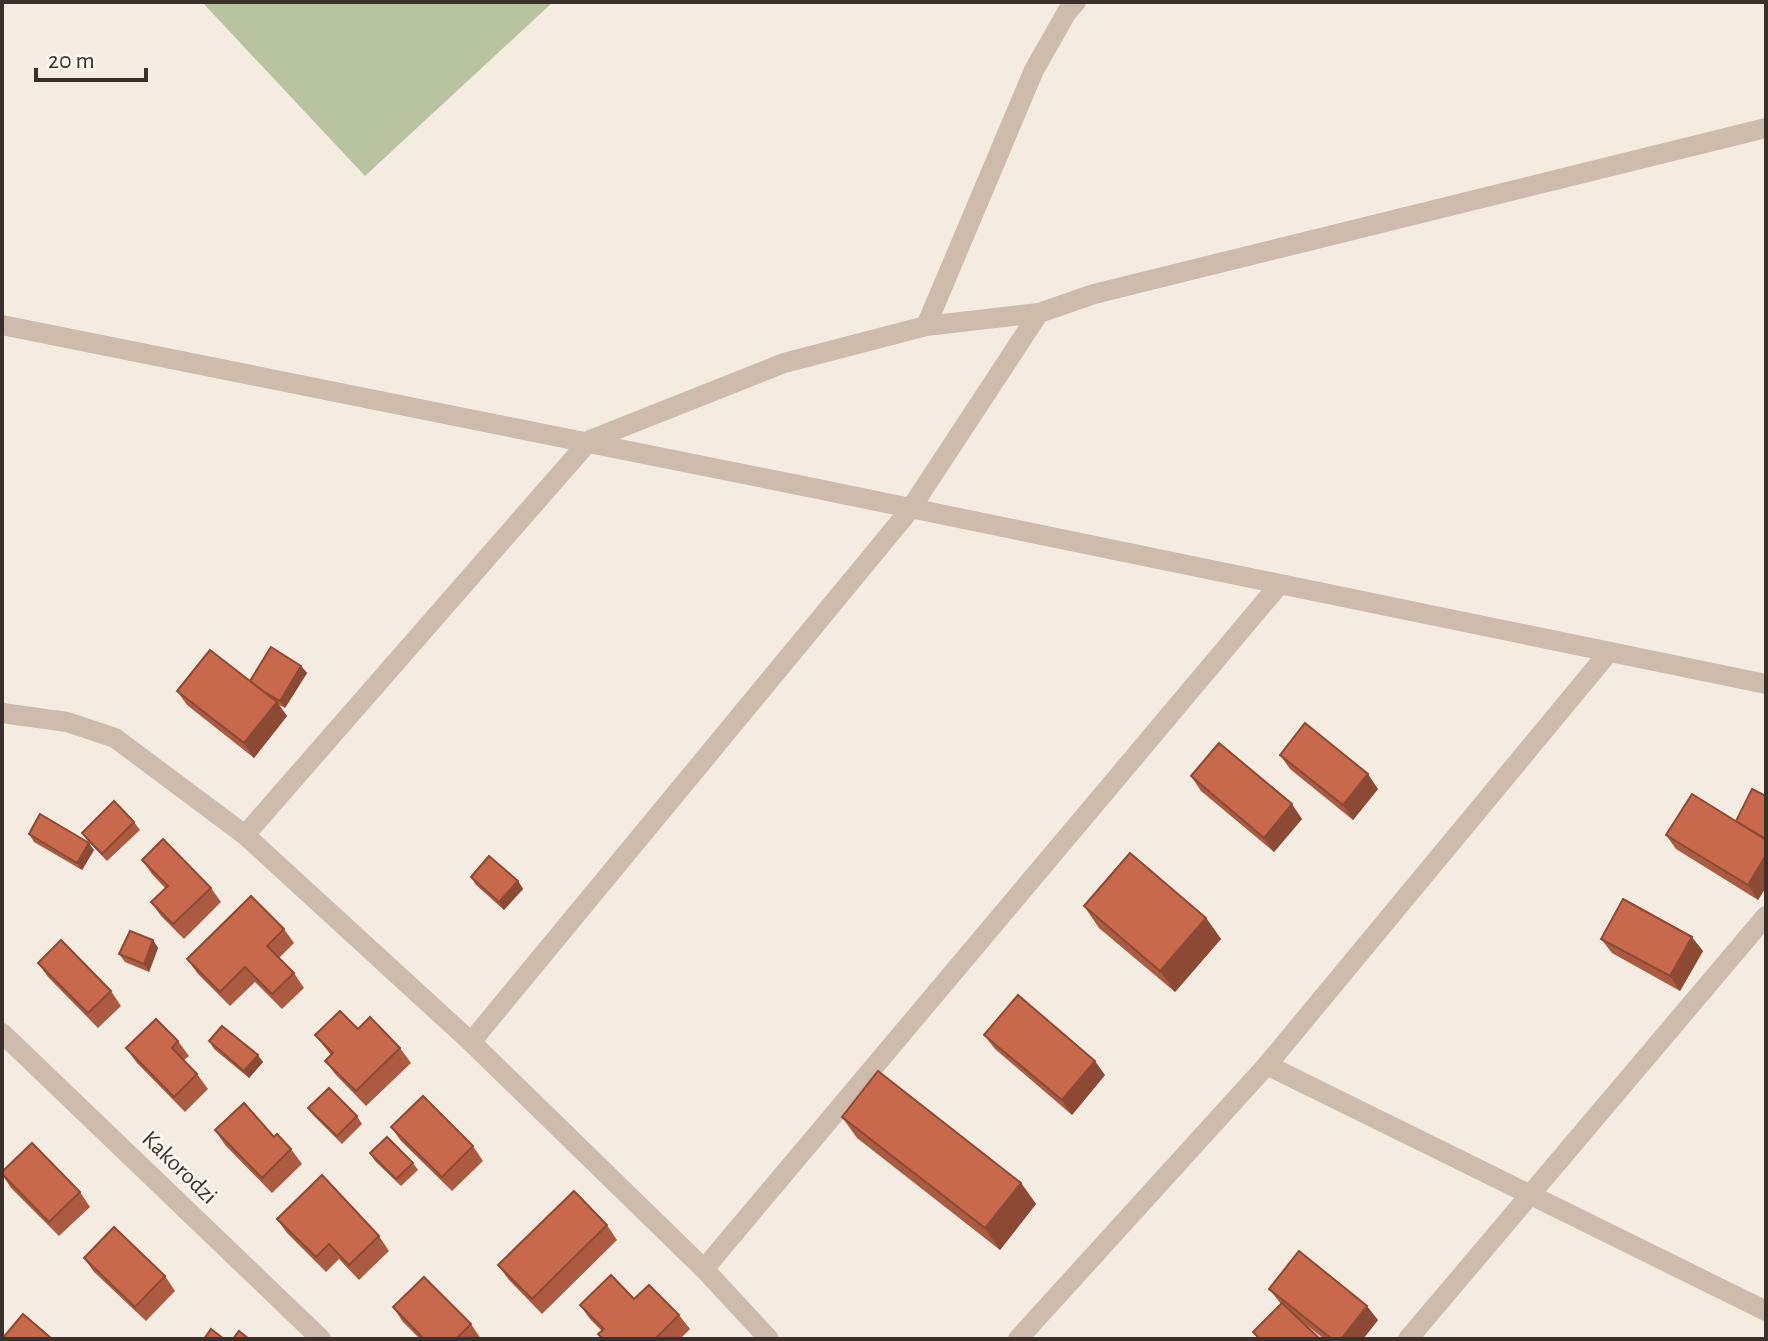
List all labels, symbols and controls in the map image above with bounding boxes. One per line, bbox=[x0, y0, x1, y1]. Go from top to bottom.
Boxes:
scale bar bbox=[36, 32, 146, 82]
text: 20 m bbox=[48, 49, 95, 73]
street label: Kakorodzi bbox=[137, 1127, 221, 1209]

